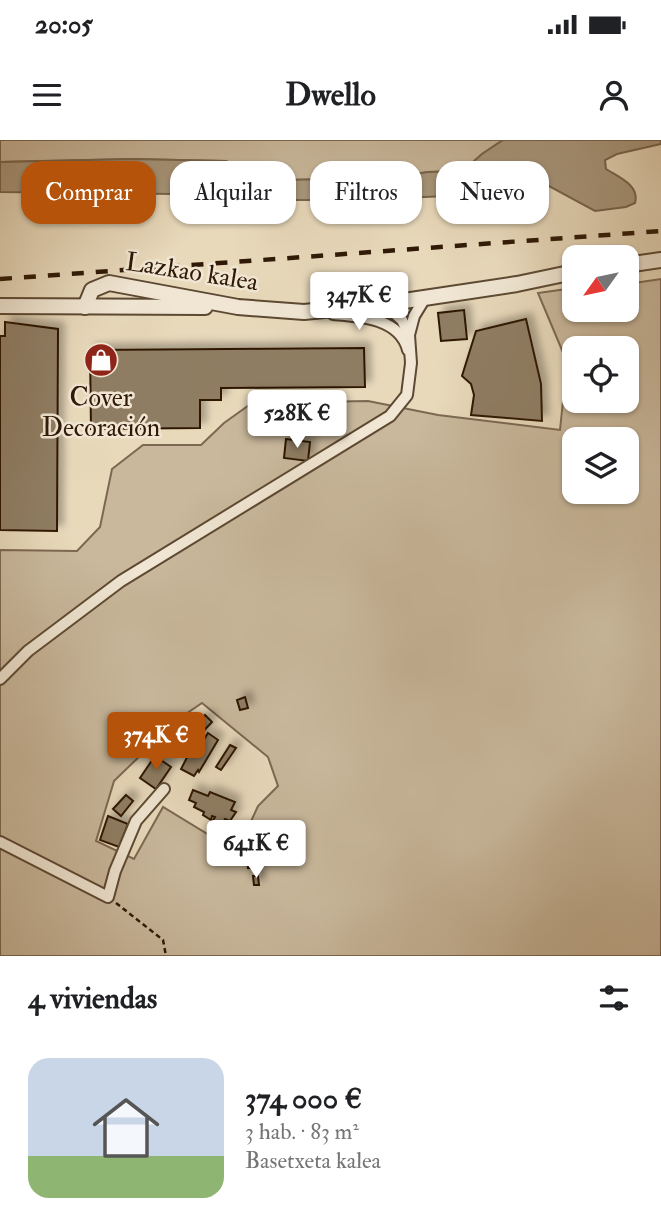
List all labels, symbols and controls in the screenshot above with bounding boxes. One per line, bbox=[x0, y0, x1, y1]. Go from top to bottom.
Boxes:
text: 20:05 bbox=[35, 9, 93, 41]
text: Dwello bbox=[285, 75, 376, 115]
icon: menu bbox=[28, 76, 66, 114]
icon: person bbox=[595, 76, 633, 114]
chip: Comprar bbox=[21, 161, 156, 224]
chip: Alquilar bbox=[170, 161, 296, 224]
chip: Filtros bbox=[310, 161, 422, 224]
chip: Nuevo bbox=[436, 161, 549, 224]
north arrow bbox=[562, 245, 639, 322]
map controls bbox=[562, 245, 639, 504]
street label: Lazkao kalea bbox=[123, 246, 261, 298]
pin: 347K € bbox=[302, 272, 416, 332]
text: 347K € bbox=[326, 280, 392, 309]
button: locate bbox=[562, 336, 639, 413]
shop icon: Cover Decoración bbox=[82, 341, 120, 379]
place label: Cover Decoración bbox=[42, 382, 160, 444]
pin: 528K € bbox=[240, 390, 354, 450]
text: 528K € bbox=[264, 398, 330, 427]
button: layers bbox=[562, 427, 639, 504]
pin: 374K € bbox=[99, 712, 213, 772]
text: 374K € bbox=[123, 720, 189, 749]
pin: 641K € bbox=[199, 820, 313, 880]
text: 641K € bbox=[223, 828, 289, 857]
icon: filters bbox=[595, 979, 633, 1017]
text: 4 viviendas bbox=[28, 980, 157, 1017]
text: 374 000 € bbox=[245, 1080, 362, 1117]
icon: home bbox=[84, 1086, 168, 1170]
text: 3 hab. · 83 m² bbox=[245, 1117, 359, 1146]
text: Basetxeta kalea bbox=[245, 1146, 381, 1175]

